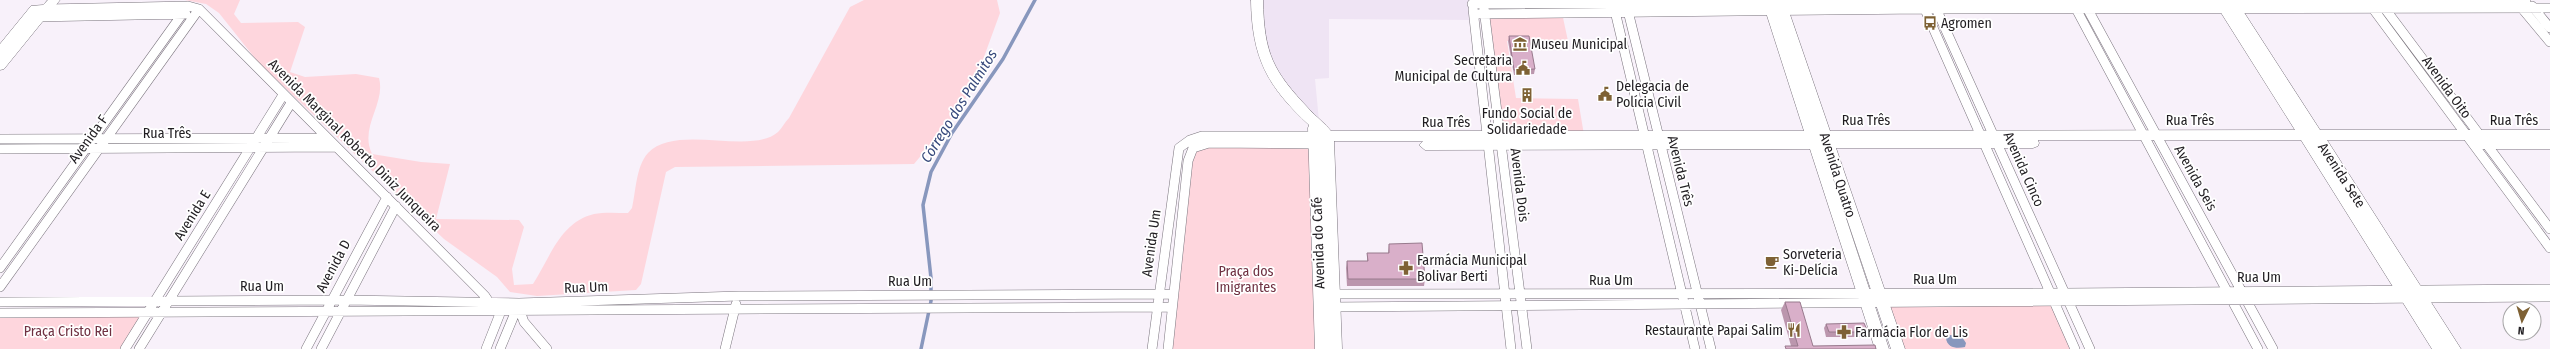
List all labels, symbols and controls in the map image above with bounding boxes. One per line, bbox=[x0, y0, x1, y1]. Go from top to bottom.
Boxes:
bus stop icon: Agromen bbox=[1922, 15, 1938, 31]
place label: Agromen bbox=[1941, 15, 1992, 32]
museum icon: Museu Municipal bbox=[1512, 36, 1528, 52]
place label: Museu Municipal bbox=[1531, 36, 1628, 53]
water label: Córrego dos Palmitos bbox=[917, 46, 1001, 166]
place label: Secretaria Municipal de Cultura bbox=[1394, 52, 1512, 85]
street label: Avenida Oito bbox=[2418, 53, 2475, 122]
street label: Avenida Marginal Roberto Diniz Junqueira bbox=[265, 55, 445, 235]
public building icon: Secretaria Municipal de Cultura bbox=[1515, 60, 1531, 76]
place label: Delegacia de Polícia Civil bbox=[1616, 78, 1689, 111]
public building icon: Delegacia de Polícia Civil bbox=[1597, 86, 1613, 102]
building icon: Fundo Social de Solidariedade bbox=[1519, 87, 1535, 103]
place label: Fundo Social de Solidariedade bbox=[1482, 105, 1572, 138]
street label: Avenida F bbox=[65, 112, 111, 167]
street label: Rua Três bbox=[1842, 112, 1890, 129]
street label: Rua Três bbox=[2166, 112, 2214, 129]
street label: Rua Três bbox=[2490, 112, 2538, 129]
street label: Rua Três bbox=[1422, 114, 1470, 131]
street label: Rua Três bbox=[143, 125, 191, 142]
street label: Avenida Cinco bbox=[1999, 129, 2048, 209]
street label: Avenida Quatro bbox=[1816, 130, 1859, 220]
street label: Avenida Três bbox=[1664, 134, 1698, 208]
street label: Avenida Sete bbox=[2314, 140, 2369, 211]
street label: Avenida Seis bbox=[2171, 142, 2221, 214]
street label: Avenida Dois bbox=[1507, 147, 1532, 223]
street label: Avenida E bbox=[170, 187, 215, 243]
street label: Avenida do Café bbox=[1308, 197, 1329, 289]
street label: Avenida Um bbox=[1138, 208, 1165, 278]
street label: Avenida D bbox=[313, 237, 354, 295]
place label: Sorveteria Ki-Delícia bbox=[1783, 246, 1842, 279]
place label: Farmácia Municipal Bolivar Berti bbox=[1417, 252, 1527, 285]
cafe icon: Sorveteria Ki-Delícia bbox=[1764, 254, 1780, 270]
pharmacy icon: Farmácia Municipal Bolivar Berti bbox=[1398, 260, 1414, 276]
park label: Praça dos Imigrantes bbox=[1216, 263, 1276, 296]
street label: Rua Um bbox=[2237, 269, 2281, 286]
street label: Rua Um bbox=[1913, 271, 1957, 288]
street label: Rua Um bbox=[1589, 272, 1633, 289]
street label: Rua Um bbox=[888, 273, 932, 290]
street label: Rua Um bbox=[240, 278, 284, 295]
street label: Rua Um bbox=[564, 278, 608, 297]
north arrow bbox=[2502, 301, 2542, 341]
place label: Restaurante Papai Salim bbox=[1645, 322, 1783, 339]
restaurant icon: Restaurante Papai Salim bbox=[1786, 322, 1802, 338]
park label: Praça Cristo Rei bbox=[24, 323, 112, 340]
pharmacy icon: Farmácia Flor de Lis bbox=[1836, 324, 1852, 340]
place label: Farmácia Flor de Lis bbox=[1855, 324, 1968, 341]
text: N bbox=[2517, 324, 2525, 337]

